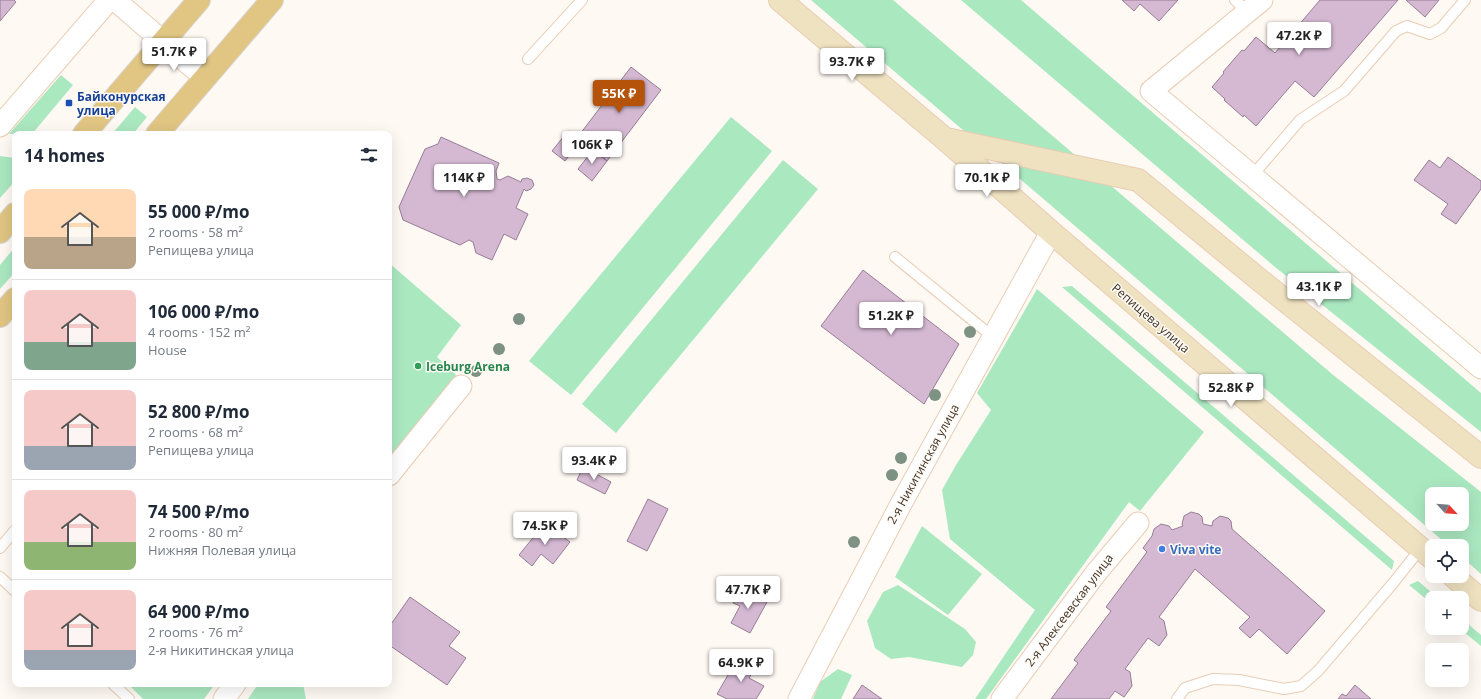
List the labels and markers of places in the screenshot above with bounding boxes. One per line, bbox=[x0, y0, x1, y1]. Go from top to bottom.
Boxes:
pin: 47.2K ₽ bbox=[1262, 22, 1336, 56]
pin: 51.7K ₽ bbox=[137, 38, 211, 72]
pin: 93.7K ₽ bbox=[815, 48, 889, 82]
pin: 55K ₽ bbox=[591, 80, 647, 114]
place label: Байконурская улица bbox=[77, 88, 166, 119]
marker: Байконурская улица bbox=[64, 98, 74, 108]
pin: 106K ₽ bbox=[559, 131, 625, 165]
pin: 114K ₽ bbox=[431, 164, 497, 198]
pin: 70.1K ₽ bbox=[950, 164, 1024, 198]
pin: 43.1K ₽ bbox=[1282, 273, 1356, 307]
pin: 51.2K ₽ bbox=[854, 302, 928, 336]
place label: Iceburg Arena bbox=[426, 358, 510, 375]
marker: Iceburg Arena bbox=[413, 361, 423, 371]
pin: 52.8K ₽ bbox=[1194, 374, 1268, 408]
pin: 93.4K ₽ bbox=[557, 447, 631, 481]
pin: 74.5K ₽ bbox=[508, 512, 582, 546]
place label: Viva vite bbox=[1170, 541, 1221, 558]
marker: Viva vite bbox=[1157, 544, 1167, 554]
pin: 47.7K ₽ bbox=[711, 576, 785, 610]
pin: 64.9K ₽ bbox=[704, 649, 778, 683]

